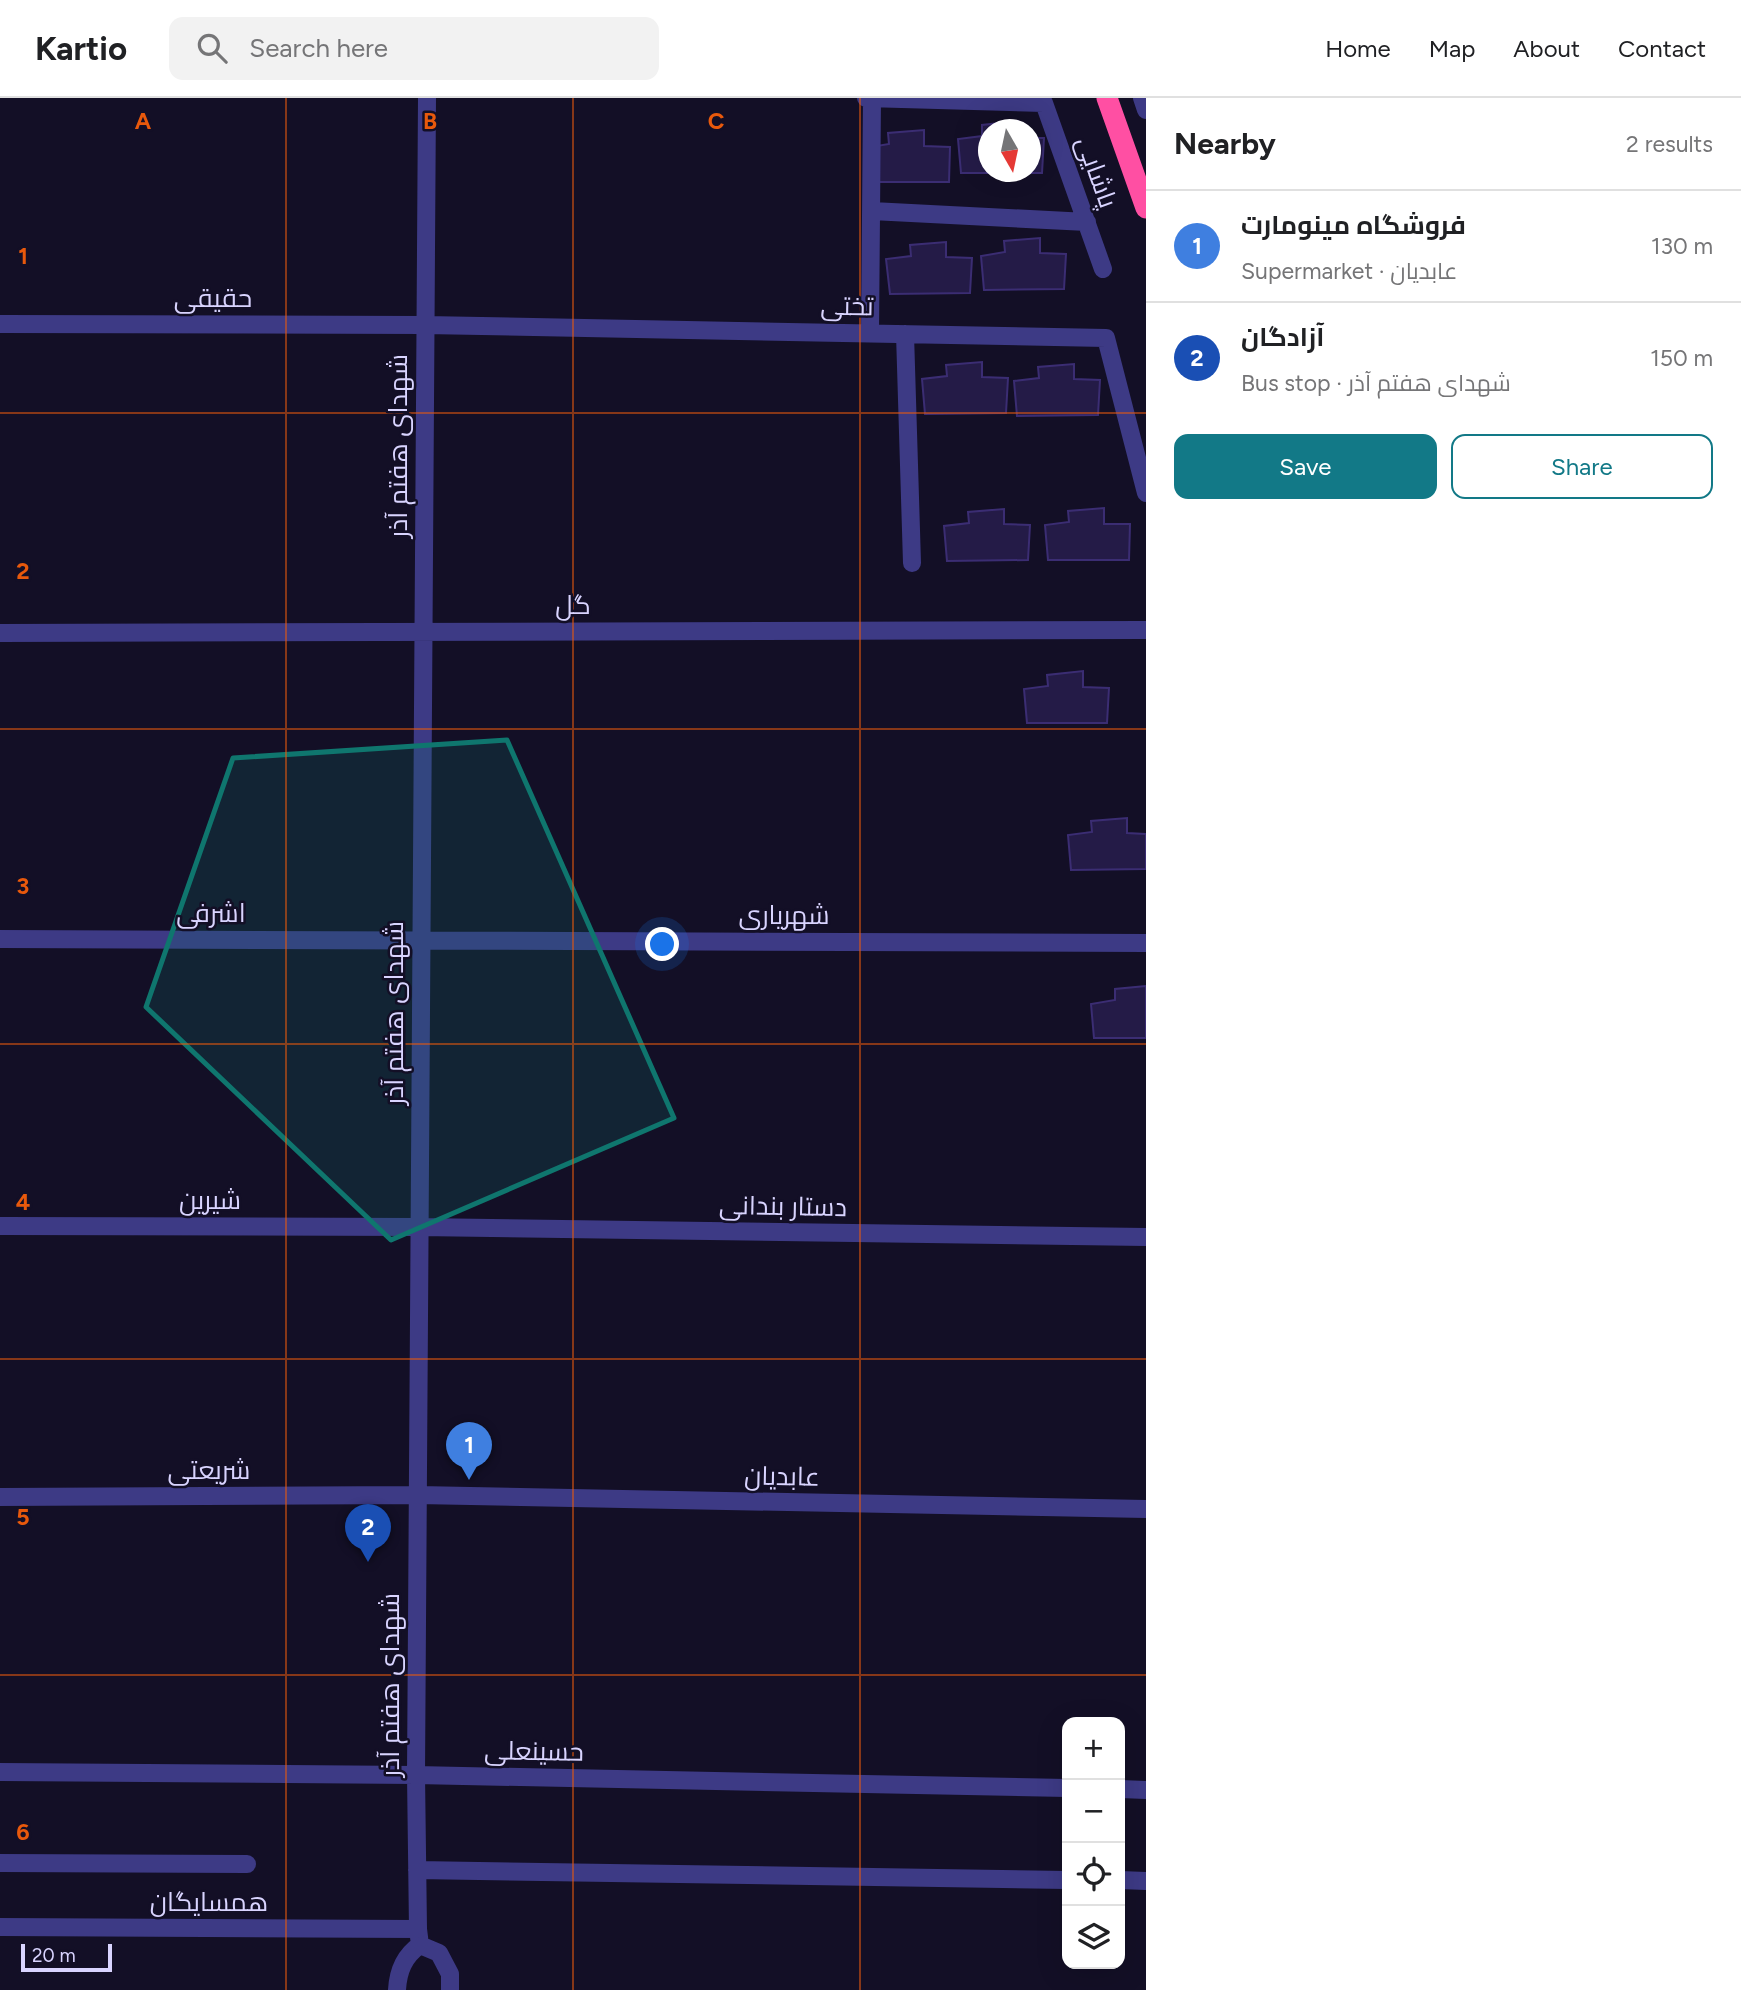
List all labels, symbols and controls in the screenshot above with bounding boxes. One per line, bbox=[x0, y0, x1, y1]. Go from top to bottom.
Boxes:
search box bbox=[169, 17, 659, 80]
text: Kartio bbox=[35, 29, 127, 68]
icon: search bbox=[193, 29, 231, 67]
text: Search here bbox=[249, 32, 388, 64]
text: Home bbox=[1325, 34, 1391, 63]
text: Map bbox=[1429, 34, 1475, 63]
text: About bbox=[1513, 34, 1580, 63]
text: Contact bbox=[1618, 34, 1706, 63]
text: A bbox=[135, 107, 152, 135]
text: B bbox=[423, 107, 437, 135]
text: C bbox=[708, 107, 725, 135]
north arrow bbox=[978, 119, 1041, 182]
text: Nearby bbox=[1174, 125, 1276, 162]
text: 2 results bbox=[1626, 130, 1713, 158]
street label: پاشایی bbox=[1068, 132, 1125, 212]
text: فروشگاه مینومارت bbox=[1241, 209, 1466, 241]
text: 1 bbox=[1192, 232, 1202, 260]
text: 130 m bbox=[1651, 232, 1713, 260]
text: 1 bbox=[18, 242, 28, 270]
text: Supermarket · عابدیان bbox=[1241, 257, 1457, 285]
street label: حقیقی bbox=[174, 282, 252, 314]
street label: تختی bbox=[820, 290, 874, 322]
text: آزادگان bbox=[1241, 321, 1324, 353]
text: 2 bbox=[1190, 344, 1204, 372]
text: 150 m bbox=[1650, 344, 1713, 372]
street label: شهدای هفتم آذر bbox=[382, 354, 416, 540]
text: Bus stop · شهدای هفتم آذر bbox=[1241, 369, 1511, 397]
button: Save bbox=[1174, 434, 1437, 499]
button: Share bbox=[1451, 434, 1713, 499]
text: 2 bbox=[16, 557, 30, 585]
street label: گل bbox=[555, 589, 591, 621]
text: 3 bbox=[17, 872, 29, 900]
street label: اشرفی bbox=[176, 897, 246, 929]
street label: شهریاری bbox=[738, 899, 830, 931]
street label: شهدای هفتم آذر bbox=[378, 921, 412, 1107]
your location bbox=[645, 927, 679, 961]
street label: شیرین bbox=[179, 1184, 241, 1216]
text: 4 bbox=[16, 1188, 30, 1216]
street label: دستار بندانی bbox=[719, 1189, 847, 1223]
pin: 1 bbox=[446, 1422, 492, 1480]
street label: شریعتی bbox=[168, 1454, 250, 1486]
street label: عابدیان bbox=[744, 1459, 820, 1493]
text: 5 bbox=[16, 1503, 30, 1531]
pin: 2 bbox=[345, 1504, 391, 1562]
street label: شهدای هفتم آذر bbox=[374, 1593, 408, 1779]
map controls bbox=[1062, 1717, 1125, 1969]
button: + bbox=[1062, 1717, 1125, 1780]
street label: حسینعلی bbox=[484, 1734, 584, 1768]
button: − bbox=[1062, 1780, 1125, 1843]
text: 6 bbox=[16, 1818, 30, 1846]
button: locate bbox=[1062, 1843, 1125, 1906]
street label: همسایگان bbox=[150, 1886, 268, 1918]
button: layers bbox=[1062, 1906, 1125, 1969]
scale bar bbox=[21, 1941, 112, 1973]
text: 20 m bbox=[32, 1944, 76, 1967]

